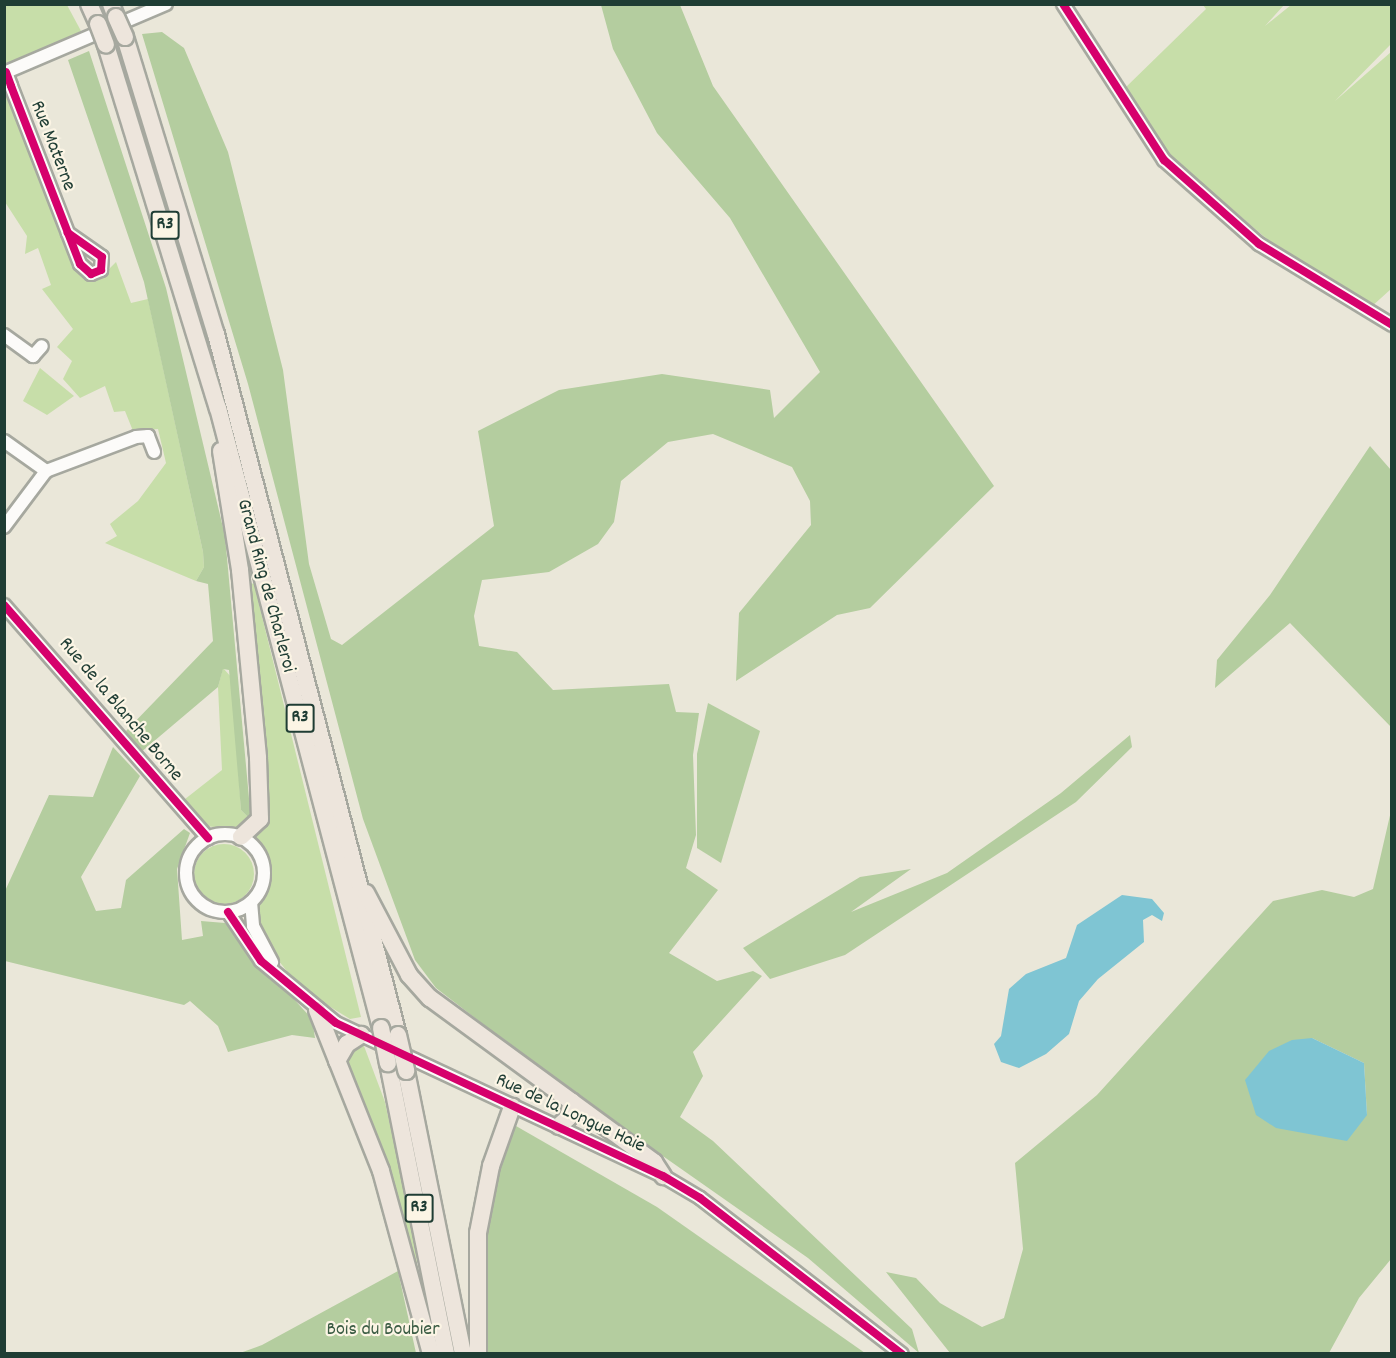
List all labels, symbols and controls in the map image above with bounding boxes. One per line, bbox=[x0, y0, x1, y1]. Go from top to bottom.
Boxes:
street label: Rue Materne bbox=[24, 98, 80, 194]
road number: R3 bbox=[150, 210, 180, 240]
street label: Grand Ring de Charleroi bbox=[230, 497, 300, 675]
street label: Rue de la Blanche Borne bbox=[53, 633, 187, 787]
road number: R3 bbox=[285, 703, 315, 733]
street label: Rue de la Longue Haie bbox=[491, 1069, 649, 1159]
road number: R3 bbox=[404, 1193, 434, 1223]
park label: Bois du Boubier bbox=[326, 1318, 440, 1342]

